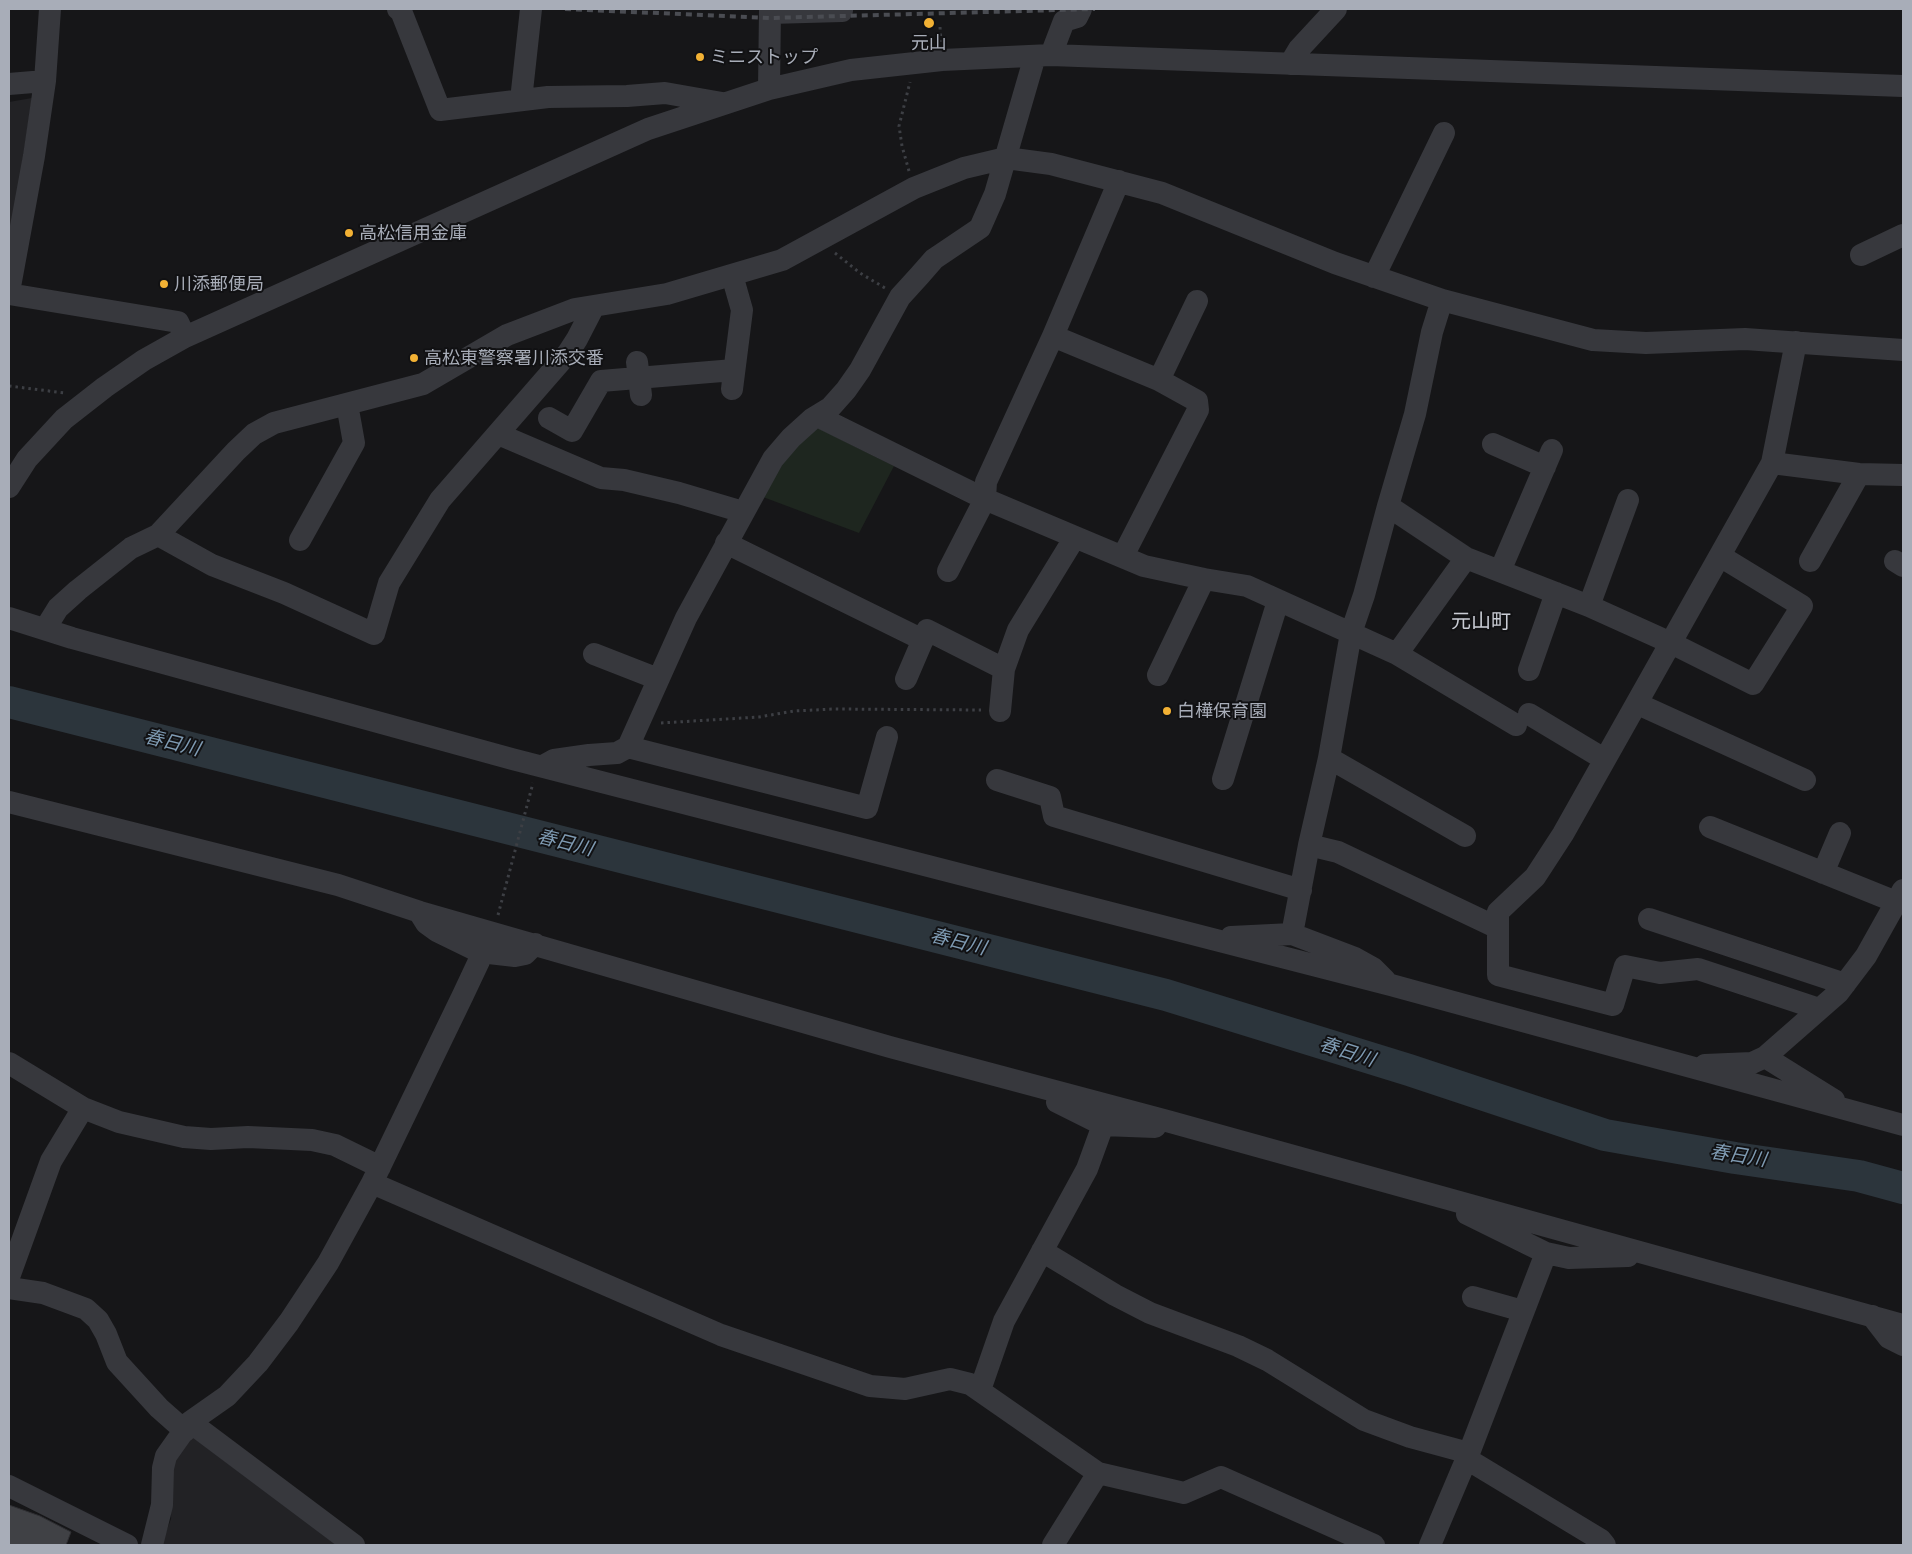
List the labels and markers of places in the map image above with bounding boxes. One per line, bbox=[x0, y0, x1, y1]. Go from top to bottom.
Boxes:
marker: 元山 bbox=[922, 16, 936, 30]
place label: 元山 bbox=[911, 32, 947, 54]
place label: ミニストップ bbox=[710, 46, 818, 68]
marker: ミニストップ bbox=[694, 51, 706, 63]
place label: 高松信用金庫 bbox=[359, 222, 467, 244]
marker: 高松信用金庫 bbox=[343, 227, 355, 239]
place label: 川添郵便局 bbox=[174, 273, 264, 295]
marker: 川添郵便局 bbox=[158, 278, 170, 290]
place label: 高松東警察署川添交番 bbox=[424, 347, 604, 369]
marker: 高松東警察署川添交番 bbox=[408, 352, 420, 364]
place label: 白樺保育園 bbox=[1177, 700, 1267, 722]
marker: 白樺保育園 bbox=[1161, 705, 1173, 717]

